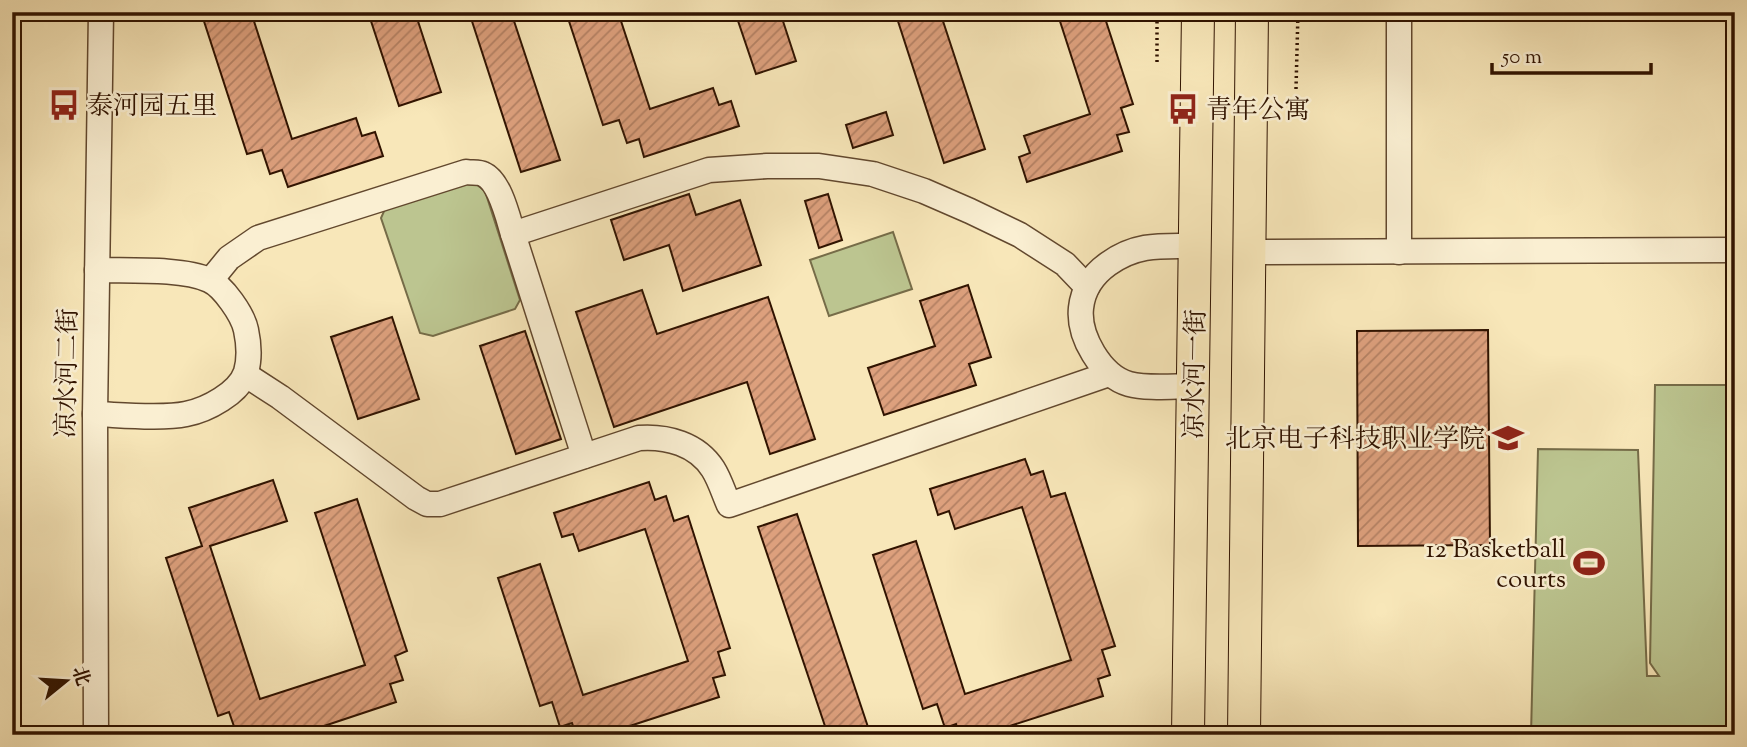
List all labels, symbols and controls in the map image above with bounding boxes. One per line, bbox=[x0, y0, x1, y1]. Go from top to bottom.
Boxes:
scale bar bbox=[1492, 32, 1651, 76]
text: 50 m bbox=[1501, 43, 1542, 73]
bus stop icon: 泰河园五里 bbox=[47, 88, 81, 122]
place label: 泰河园五里 bbox=[87, 89, 217, 126]
bus stop icon: 青年公寓 bbox=[1166, 92, 1200, 126]
place label: 青年公寓 bbox=[1206, 93, 1310, 130]
street label: 凉水河二街 bbox=[49, 308, 88, 438]
street label: 凉水河一街 bbox=[1177, 309, 1216, 439]
school or university icon: 北京电子科技职业学院 bbox=[1491, 421, 1525, 455]
place label: 北京电子科技职业学院 bbox=[1225, 422, 1485, 459]
place label: 12 Basketball courts bbox=[1426, 532, 1566, 599]
sports icon: 12 Basketball courts bbox=[1572, 546, 1606, 580]
north arrow bbox=[32, 646, 102, 716]
text: 北 bbox=[64, 663, 96, 690]

